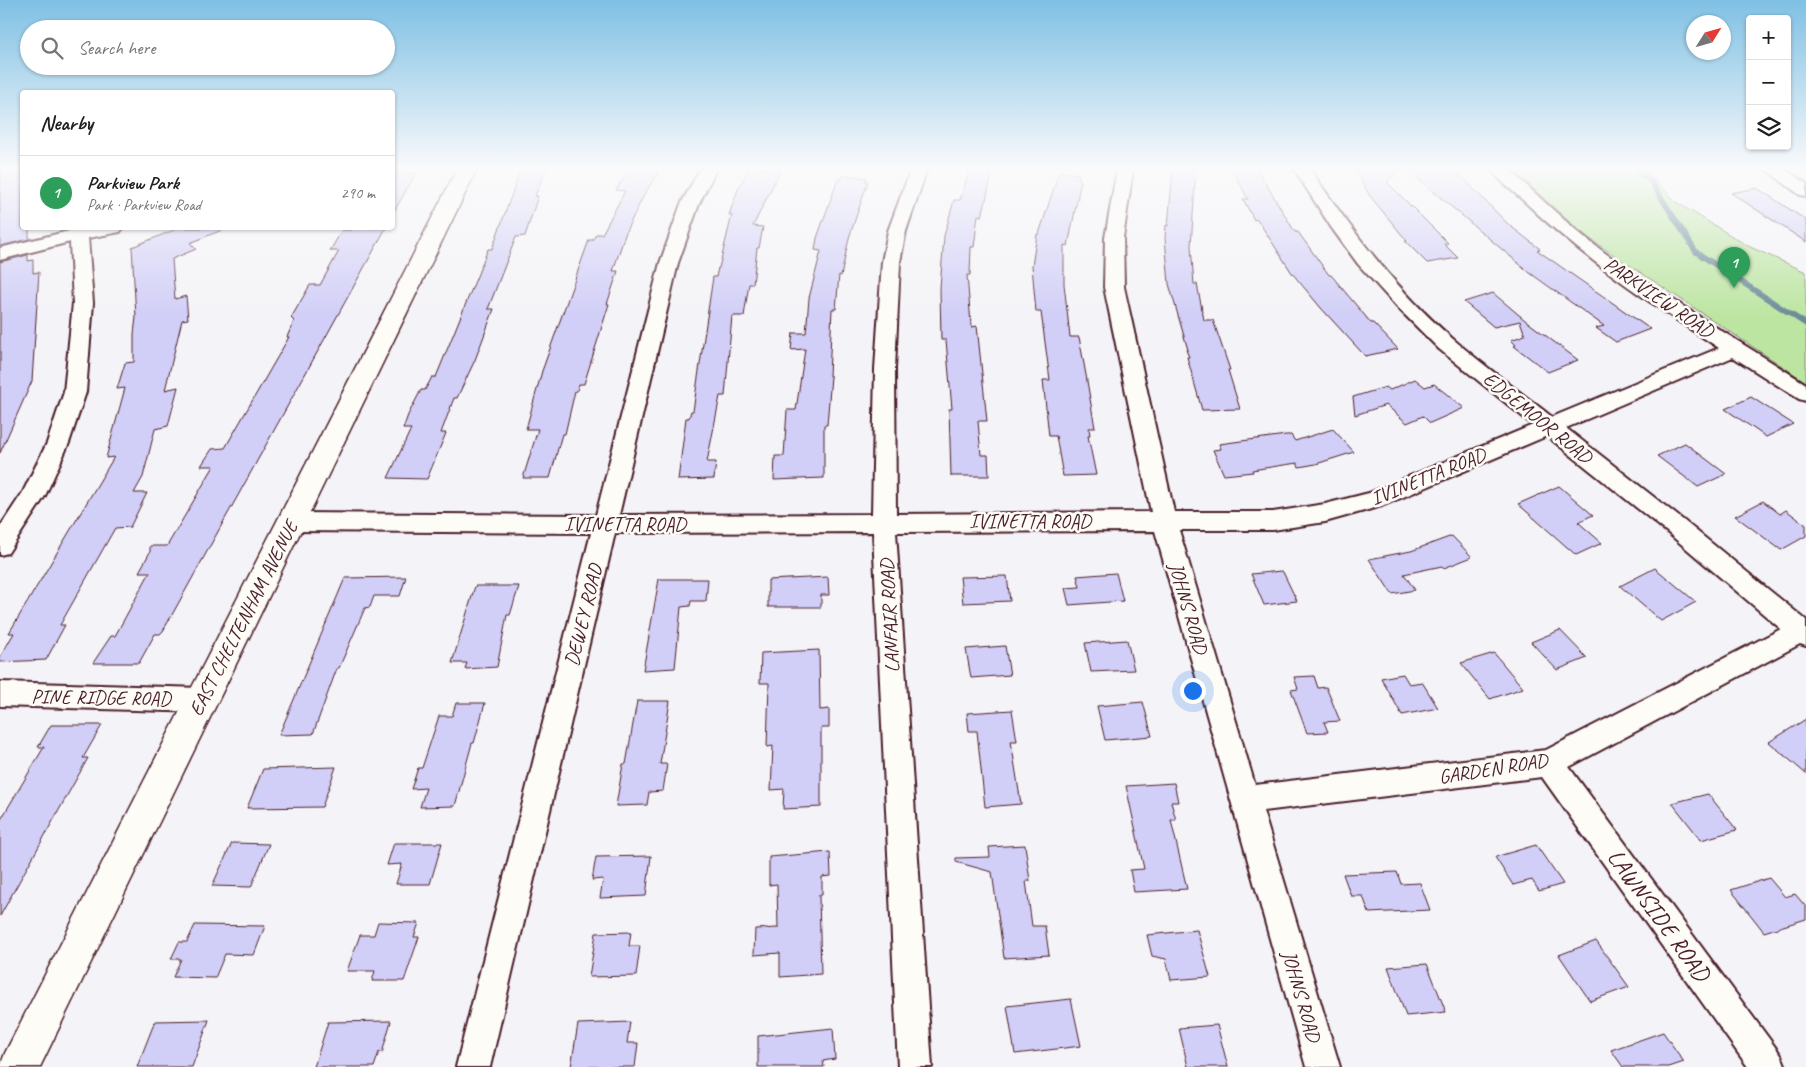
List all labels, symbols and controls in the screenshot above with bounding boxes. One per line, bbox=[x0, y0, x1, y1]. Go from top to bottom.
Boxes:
north arrow bbox=[1686, 15, 1731, 60]
map controls bbox=[1746, 15, 1791, 150]
button: + bbox=[1746, 15, 1791, 60]
search box bbox=[20, 20, 395, 75]
icon: search bbox=[38, 34, 66, 62]
text: Search here bbox=[78, 36, 155, 60]
button: − bbox=[1746, 60, 1791, 105]
button: layers bbox=[1746, 105, 1791, 150]
text: Nearby bbox=[40, 110, 93, 136]
text: Parkview Park bbox=[87, 171, 179, 195]
text: 1 bbox=[52, 183, 60, 203]
text: 290 m bbox=[341, 183, 375, 203]
text: Park · Parkview Road bbox=[87, 195, 201, 215]
pin: 1 bbox=[1718, 247, 1750, 288]
street label: PARKVIEW ROAD bbox=[1599, 252, 1720, 344]
street label: EDGEMOOR ROAD bbox=[1478, 366, 1599, 470]
street label: IVINETTA ROAD bbox=[1367, 441, 1491, 511]
street label: IVINETTA ROAD bbox=[969, 509, 1093, 534]
street label: IVINETTA ROAD bbox=[564, 512, 688, 537]
street label: EAST CHELTENHAM AVENUE bbox=[183, 514, 305, 720]
street label: LANFAIR ROAD bbox=[874, 556, 905, 673]
street label: JOHNS ROAD bbox=[1163, 559, 1214, 659]
street label: DEWEY ROAD bbox=[559, 560, 609, 668]
your location bbox=[1180, 678, 1206, 704]
street label: PINE RIDGE ROAD bbox=[31, 684, 172, 711]
street label: GARDEN ROAD bbox=[1437, 747, 1551, 789]
street label: LAWNSIDE ROAD bbox=[1601, 843, 1718, 989]
street label: JOHNS ROAD bbox=[1276, 947, 1327, 1047]

